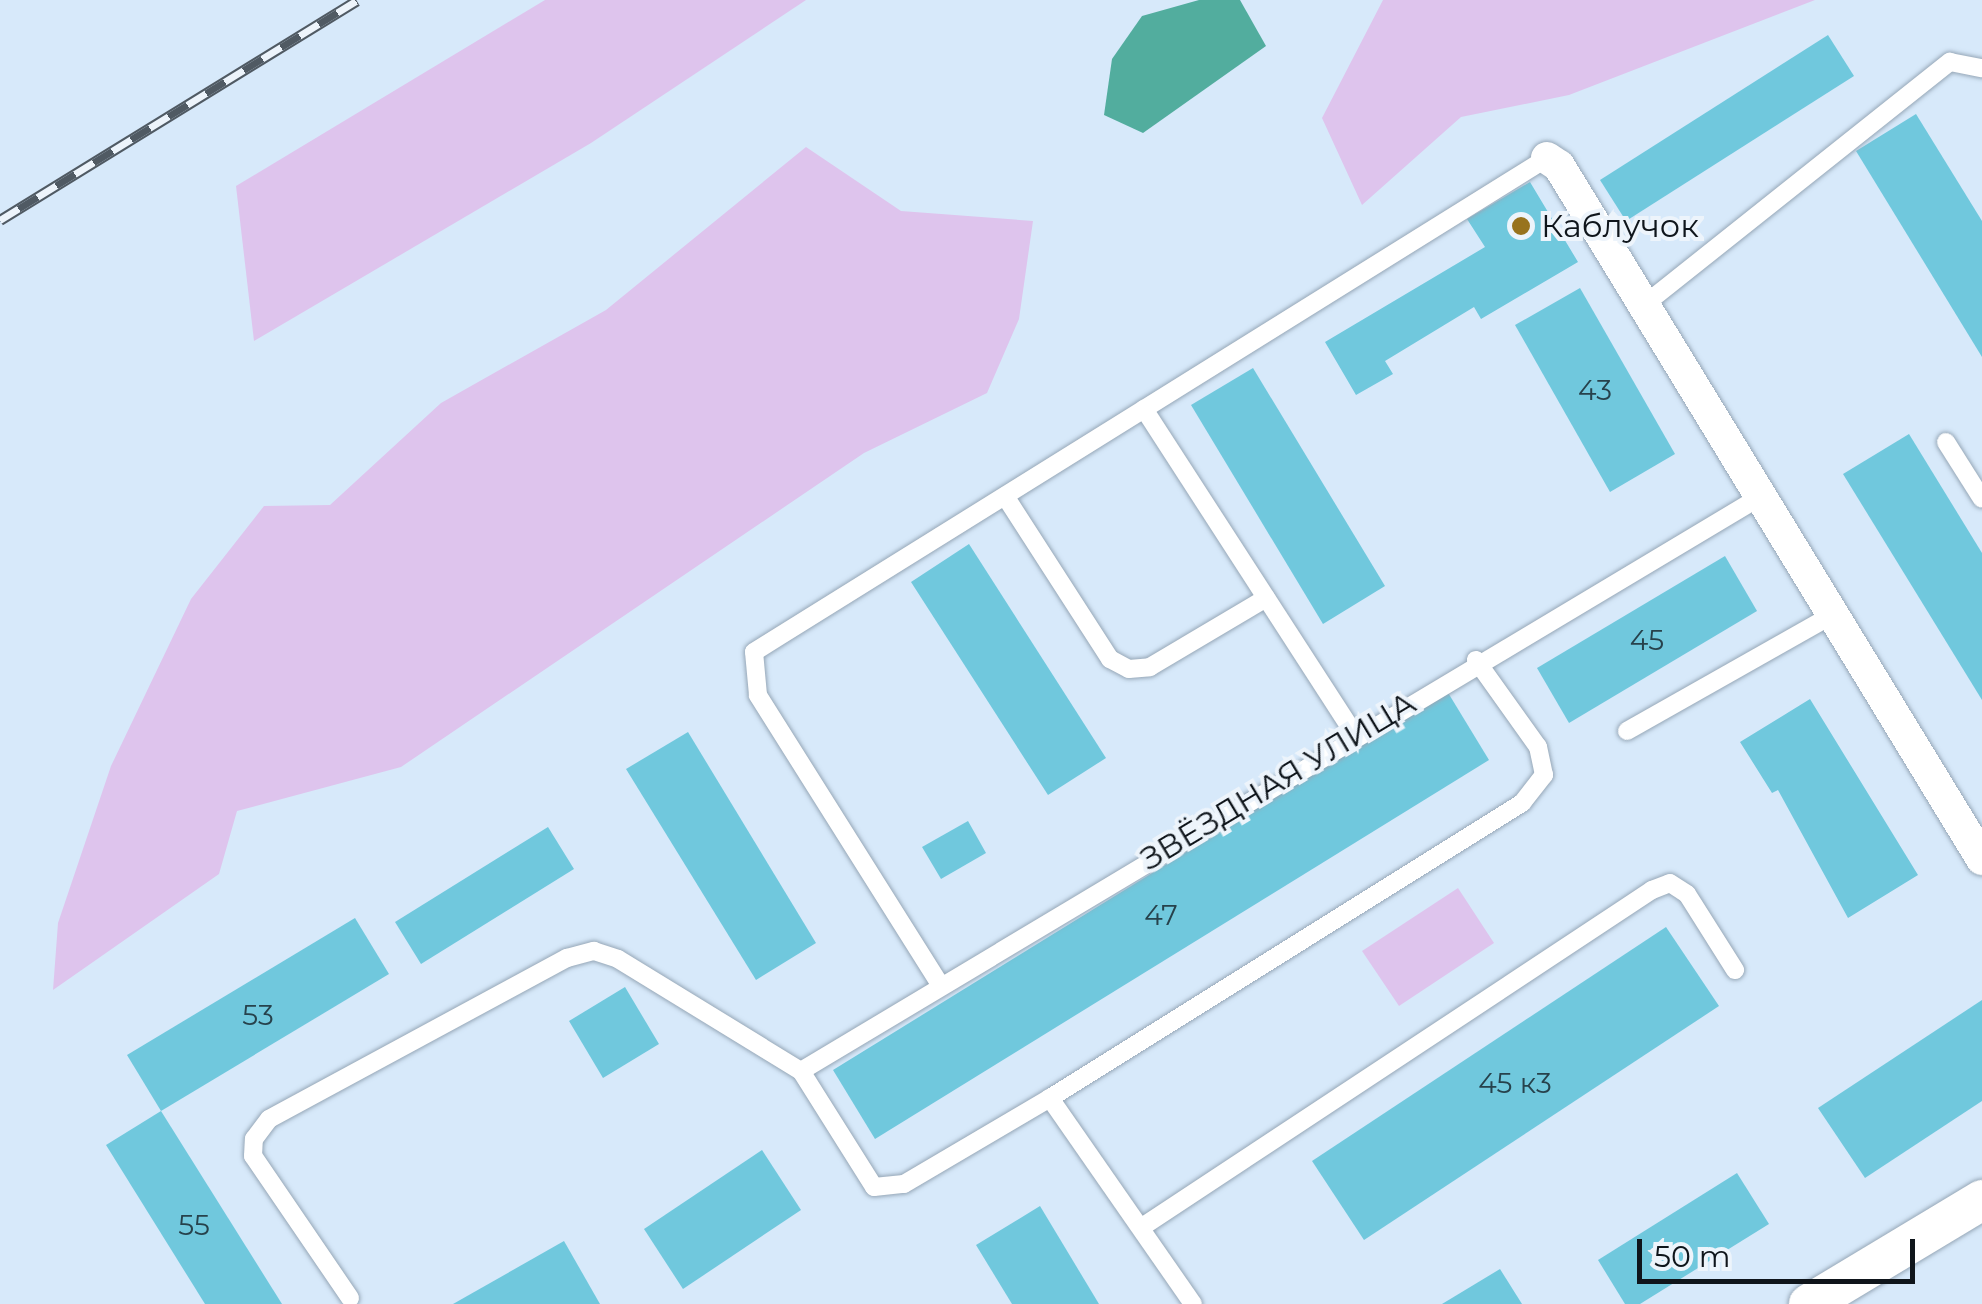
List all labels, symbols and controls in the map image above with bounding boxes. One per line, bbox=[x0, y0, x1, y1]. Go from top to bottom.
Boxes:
place label: Каблучок bbox=[1541, 207, 1699, 245]
marker: Каблучок bbox=[1510, 215, 1532, 237]
house number: 43 bbox=[1578, 373, 1612, 407]
house number: 45 bbox=[1630, 623, 1664, 657]
street label: ЗВЁЗДНАЯ УЛИЦА bbox=[1133, 684, 1423, 878]
house number: 47 bbox=[1144, 898, 1178, 932]
house number: 53 bbox=[242, 998, 274, 1032]
house number: 45 к3 bbox=[1478, 1066, 1552, 1100]
house number: 55 bbox=[178, 1208, 210, 1242]
scale bar bbox=[1642, 1219, 1920, 1281]
text: 50 m bbox=[1654, 1238, 1731, 1275]

